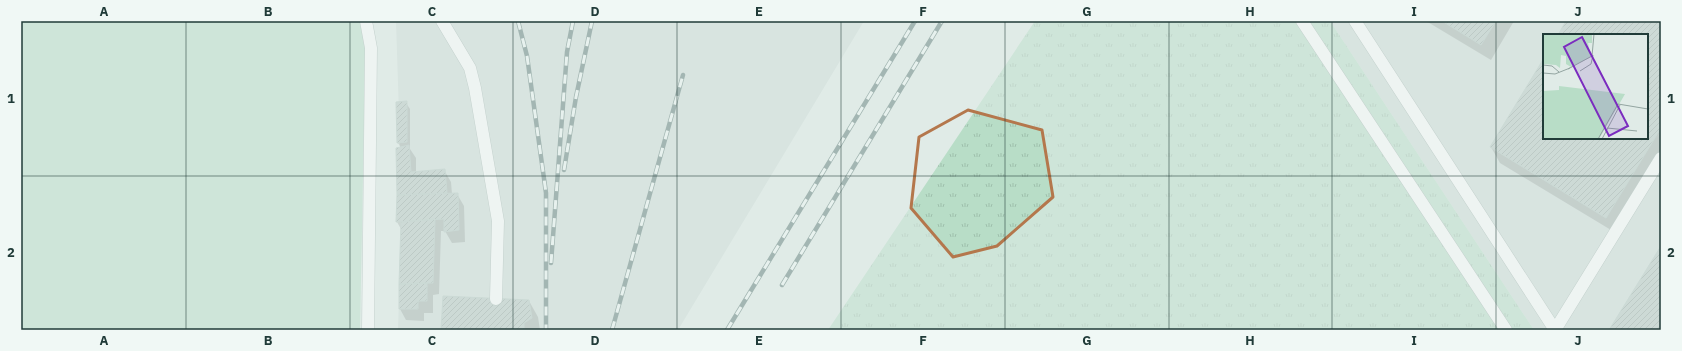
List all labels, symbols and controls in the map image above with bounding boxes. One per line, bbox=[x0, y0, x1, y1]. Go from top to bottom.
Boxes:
text: A bbox=[100, 3, 109, 20]
text: B bbox=[264, 3, 273, 20]
text: C bbox=[428, 3, 437, 20]
text: D bbox=[590, 3, 600, 20]
text: E bbox=[755, 3, 763, 20]
text: F bbox=[919, 3, 927, 20]
text: G bbox=[1082, 3, 1092, 20]
text: H bbox=[1245, 3, 1255, 20]
text: I bbox=[1411, 3, 1417, 20]
text: J bbox=[1574, 3, 1582, 20]
inset map bbox=[1543, 34, 1648, 139]
text: 1 bbox=[7, 90, 15, 107]
text: 1 bbox=[1667, 90, 1675, 107]
text: 2 bbox=[7, 244, 15, 261]
text: 2 bbox=[1667, 244, 1675, 261]
text: A bbox=[100, 332, 109, 349]
text: B bbox=[264, 332, 273, 349]
text: C bbox=[428, 332, 437, 349]
text: D bbox=[590, 332, 600, 349]
text: E bbox=[755, 332, 763, 349]
text: F bbox=[919, 332, 927, 349]
text: G bbox=[1082, 332, 1092, 349]
text: H bbox=[1245, 332, 1255, 349]
text: I bbox=[1411, 332, 1417, 349]
text: J bbox=[1574, 332, 1582, 349]

